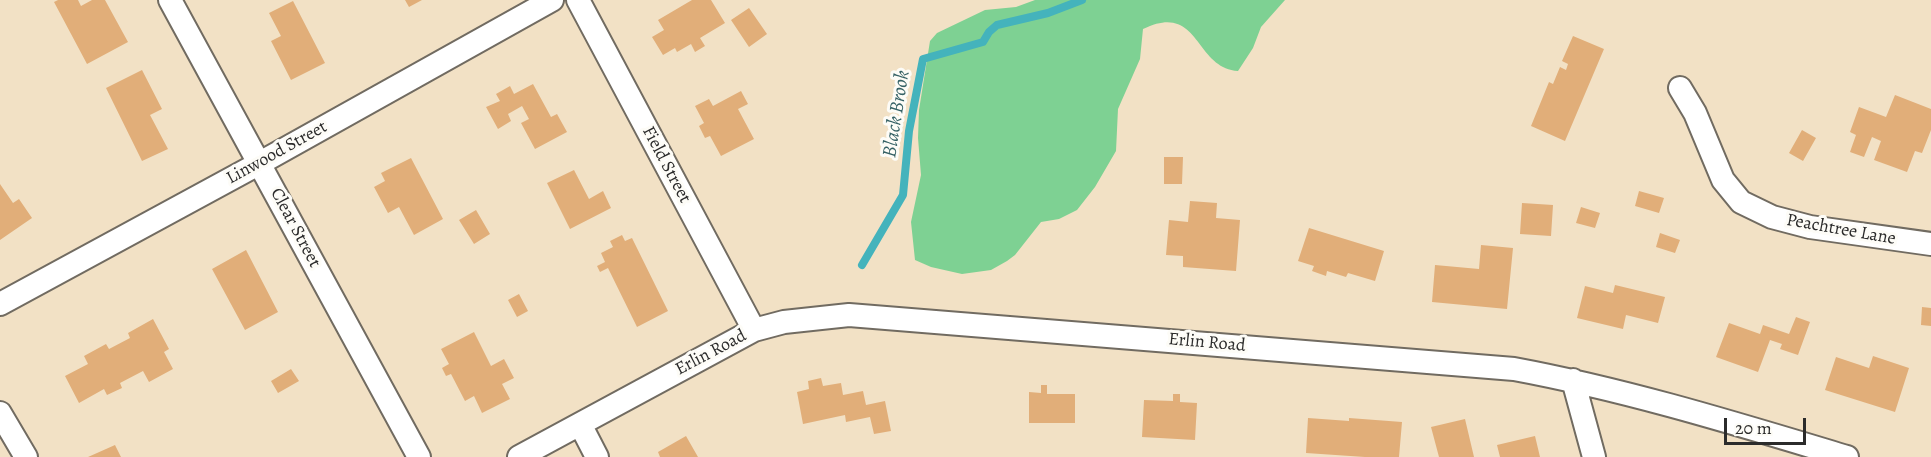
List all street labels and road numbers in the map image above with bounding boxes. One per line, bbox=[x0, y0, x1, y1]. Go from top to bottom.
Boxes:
street label: Linwood Street bbox=[223, 117, 331, 189]
street label: Field Street bbox=[637, 123, 695, 207]
street label: Clear Street bbox=[265, 185, 325, 271]
street label: Peachtree Lane bbox=[1785, 210, 1897, 250]
street label: Erlin Road bbox=[672, 325, 750, 381]
street label: Erlin Road bbox=[1168, 329, 1246, 357]

